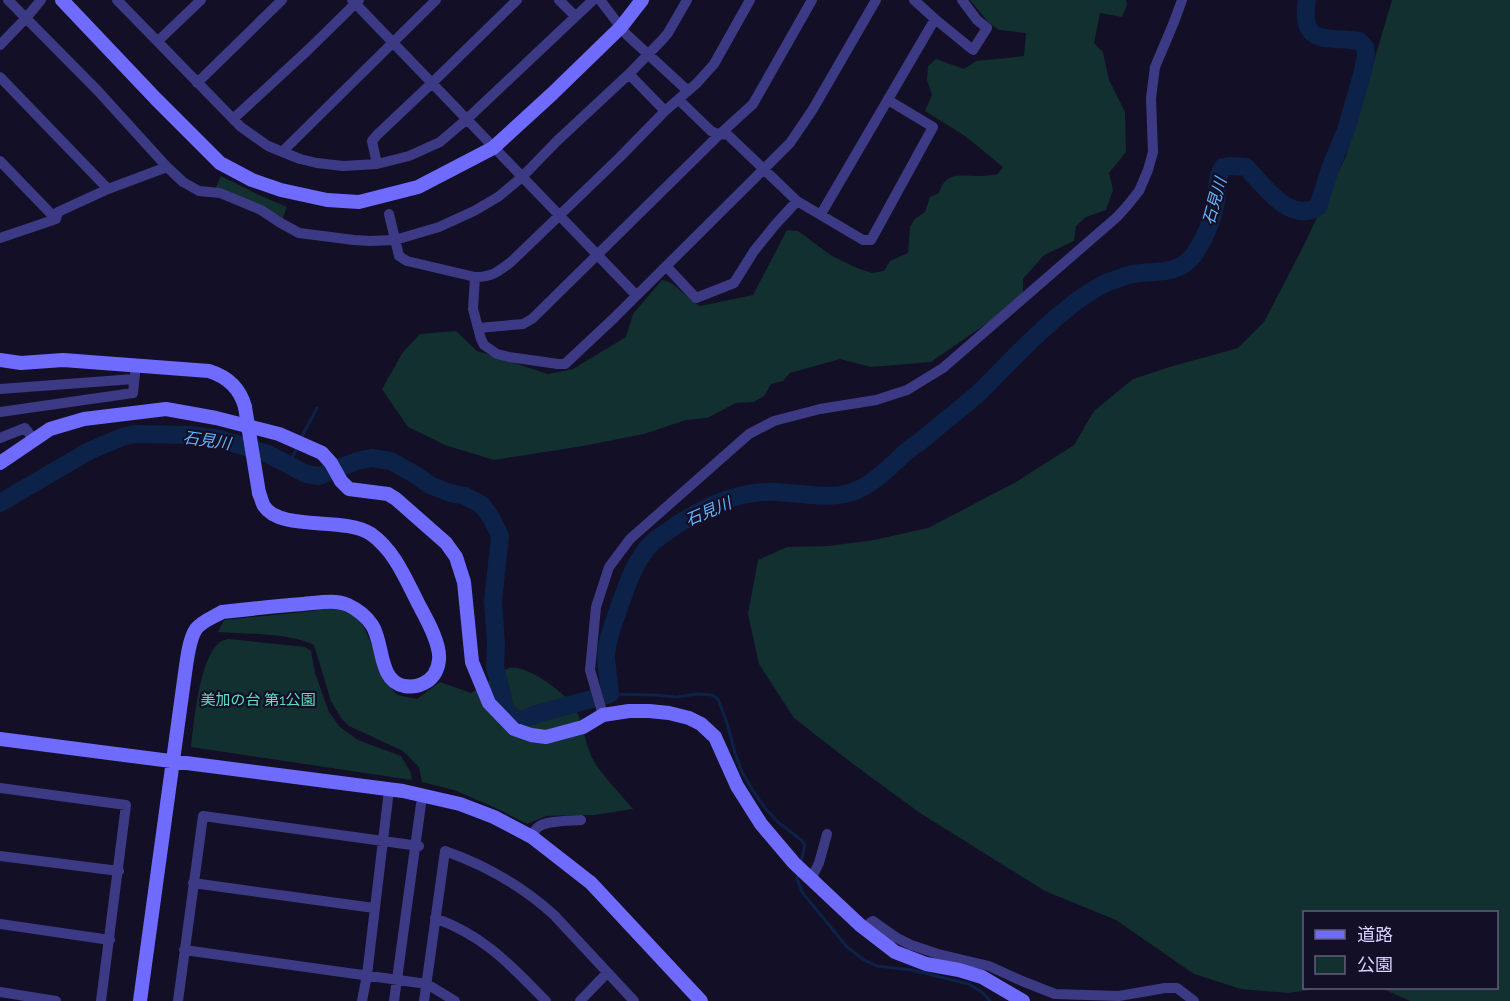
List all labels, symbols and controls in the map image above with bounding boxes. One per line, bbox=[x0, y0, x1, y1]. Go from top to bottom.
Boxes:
water label: 石見川 bbox=[1199, 174, 1231, 227]
water label: 石見川 bbox=[182, 428, 234, 454]
water label: 石見川 bbox=[682, 493, 736, 530]
park label: 美加の台 第1公園 bbox=[200, 691, 316, 709]
legend bbox=[1303, 911, 1498, 989]
text: 道路 bbox=[1357, 924, 1393, 945]
text: 公園 bbox=[1357, 954, 1393, 975]

